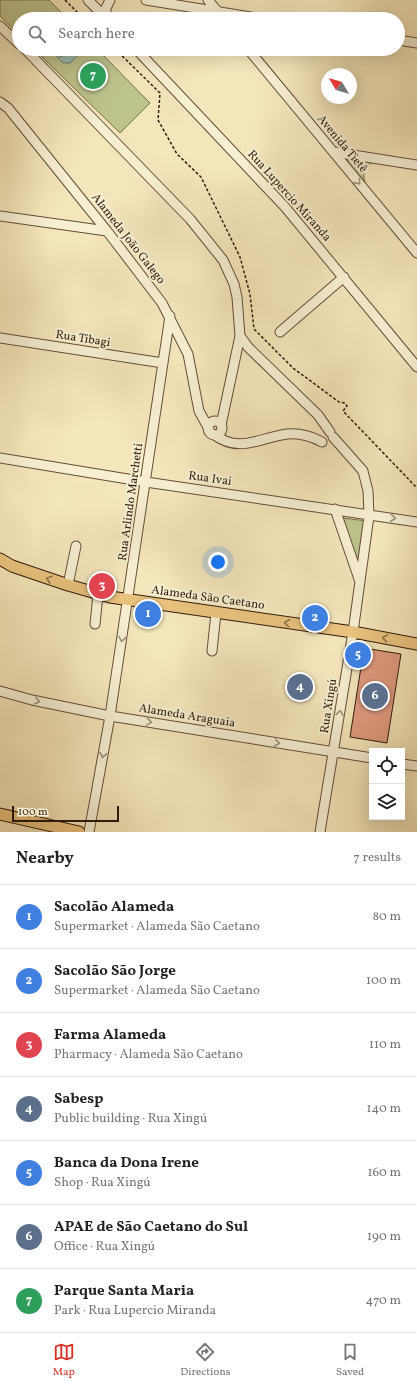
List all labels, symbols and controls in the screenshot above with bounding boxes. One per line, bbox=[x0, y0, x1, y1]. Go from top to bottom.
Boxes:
search box bbox=[12, 12, 405, 56]
icon: search bbox=[26, 23, 48, 45]
text: Search here bbox=[58, 24, 135, 45]
pin: 7 bbox=[80, 61, 106, 91]
north arrow bbox=[321, 68, 357, 104]
street label: Avenida Tietê bbox=[313, 112, 371, 176]
street label: Rua Lupercio Miranda bbox=[244, 147, 334, 245]
one-way arrow bbox=[354, 178, 361, 185]
street label: Alameda João Galego bbox=[87, 190, 169, 288]
street label: Rua Tibagi bbox=[54, 327, 112, 351]
street label: Rua Arlindo Marchetti bbox=[115, 442, 147, 562]
street label: Rua Ivai bbox=[187, 468, 233, 490]
one-way arrow bbox=[390, 514, 396, 523]
your location bbox=[208, 552, 228, 572]
pin: 3 bbox=[89, 571, 115, 601]
one-way arrow bbox=[46, 575, 53, 583]
street label: Alameda São Caetano bbox=[150, 582, 266, 614]
pin: 1 bbox=[135, 599, 161, 629]
pin: 2 bbox=[302, 603, 328, 633]
one-way arrow bbox=[284, 619, 290, 628]
one-way arrow bbox=[382, 634, 388, 642]
one-way arrow bbox=[118, 636, 127, 642]
pin: 5 bbox=[345, 640, 371, 670]
pin: 4 bbox=[287, 672, 313, 702]
street label: Rua Xingú bbox=[317, 677, 341, 734]
pin: 6 bbox=[362, 681, 388, 711]
one-way arrow bbox=[34, 697, 41, 705]
street label: Alameda Araguaia bbox=[138, 700, 236, 732]
one-way arrow bbox=[335, 710, 344, 716]
one-way arrow bbox=[146, 718, 152, 726]
one-way arrow bbox=[274, 738, 280, 747]
map controls bbox=[369, 748, 405, 820]
button: locate bbox=[369, 748, 405, 784]
one-way arrow bbox=[100, 752, 108, 758]
button: layers bbox=[369, 784, 405, 820]
scale bar bbox=[12, 804, 119, 823]
text: 100 m bbox=[18, 805, 48, 820]
text: Nearby bbox=[16, 847, 74, 870]
text: 7 results bbox=[354, 849, 401, 867]
text: Sacolão Alameda bbox=[54, 897, 174, 918]
text: 1 bbox=[26, 908, 32, 926]
text: 80 m bbox=[372, 908, 401, 926]
text: Supermarket · Alameda São Caetano bbox=[54, 918, 260, 936]
text: Sacolão São Jorge bbox=[54, 961, 176, 982]
text: 2 bbox=[26, 972, 32, 990]
text: 100 m bbox=[366, 972, 401, 990]
text: Supermarket · Alameda São Caetano bbox=[54, 982, 260, 1000]
text: Farma Alameda bbox=[54, 1025, 166, 1046]
text: 3 bbox=[26, 1036, 32, 1054]
text: 110 m bbox=[369, 1036, 401, 1054]
text: Pharmacy · Alameda São Caetano bbox=[54, 1046, 243, 1064]
text: Sabesp bbox=[54, 1089, 103, 1110]
text: 4 bbox=[25, 1100, 33, 1118]
text: 140 m bbox=[367, 1100, 401, 1118]
text: Public building · Rua Xingú bbox=[54, 1110, 207, 1128]
text: Banca da Dona Irene bbox=[54, 1153, 199, 1174]
text: 5 bbox=[26, 1164, 32, 1182]
text: 160 m bbox=[367, 1164, 401, 1182]
text: Shop · Rua Xingú bbox=[54, 1174, 151, 1192]
text: APAE de São Caetano do Sul bbox=[54, 1217, 248, 1238]
text: 6 bbox=[25, 1228, 33, 1246]
text: 190 m bbox=[367, 1228, 401, 1246]
text: Office · Rua Xingú bbox=[54, 1238, 155, 1256]
text: Parque Santa Maria bbox=[54, 1281, 194, 1302]
text: 7 bbox=[26, 1292, 32, 1310]
text: 470 m bbox=[366, 1292, 401, 1310]
text: Park · Rua Lupercio Miranda bbox=[54, 1302, 216, 1320]
tab: Map bbox=[53, 1341, 75, 1380]
tab: Directions bbox=[180, 1341, 231, 1380]
tab: Saved bbox=[336, 1341, 364, 1380]

